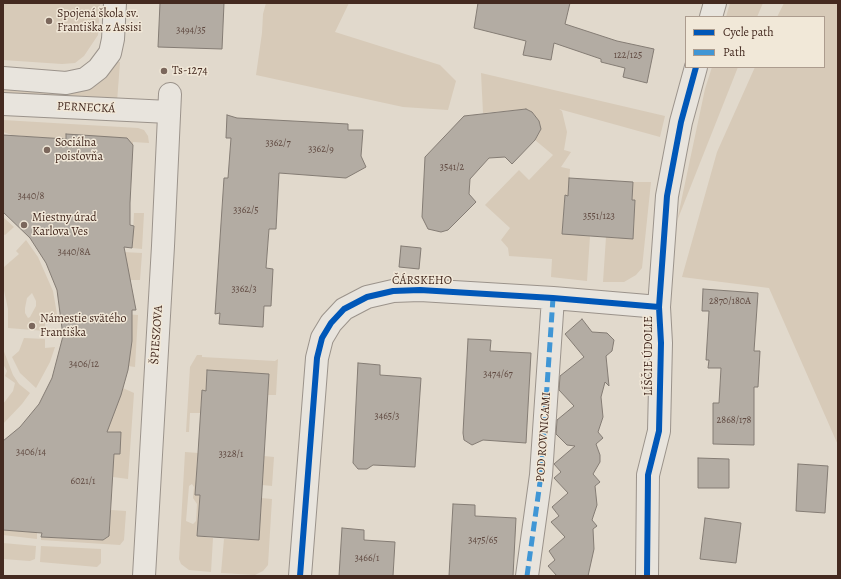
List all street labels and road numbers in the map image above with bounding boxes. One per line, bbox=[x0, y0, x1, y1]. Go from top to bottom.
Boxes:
street label: PERNECKÁ bbox=[56, 99, 116, 117]
street label: ČÁRSKEHO bbox=[392, 274, 452, 288]
street label: ŠPIESZOVA bbox=[148, 305, 166, 365]
street label: LÍŠČIE ÚDOLIE bbox=[642, 316, 656, 396]
street label: POD ROVNICAMI bbox=[534, 392, 554, 482]

